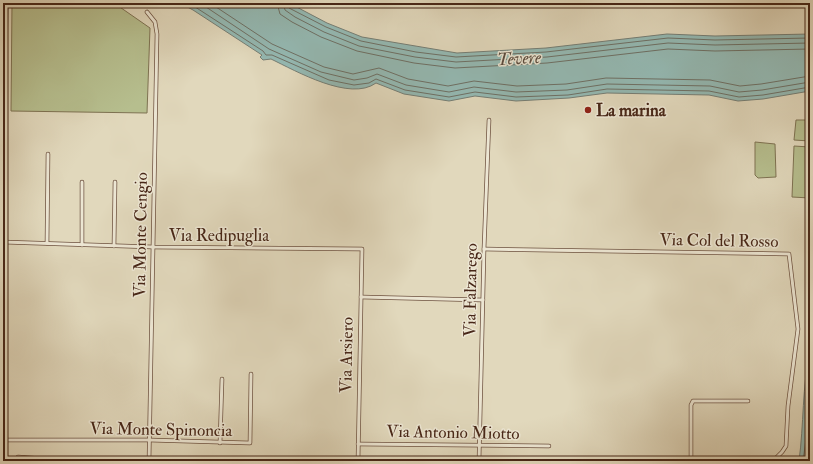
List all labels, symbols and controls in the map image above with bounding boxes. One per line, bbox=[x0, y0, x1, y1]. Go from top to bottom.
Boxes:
water label: Tevere bbox=[496, 46, 543, 71]
place label: La marina bbox=[596, 100, 667, 121]
marker: La marina bbox=[583, 105, 593, 115]
street label: Via Monte Cengio bbox=[129, 172, 152, 298]
street label: Via Redipuglia bbox=[169, 225, 270, 247]
street label: Via Col del Rosso bbox=[659, 229, 779, 252]
street label: Via Falzarego bbox=[459, 243, 482, 337]
street label: Via Arsiero bbox=[335, 317, 358, 393]
street label: Via Monte Spinoncia bbox=[89, 418, 234, 442]
street label: Via Antonio Miotto bbox=[386, 421, 520, 444]

